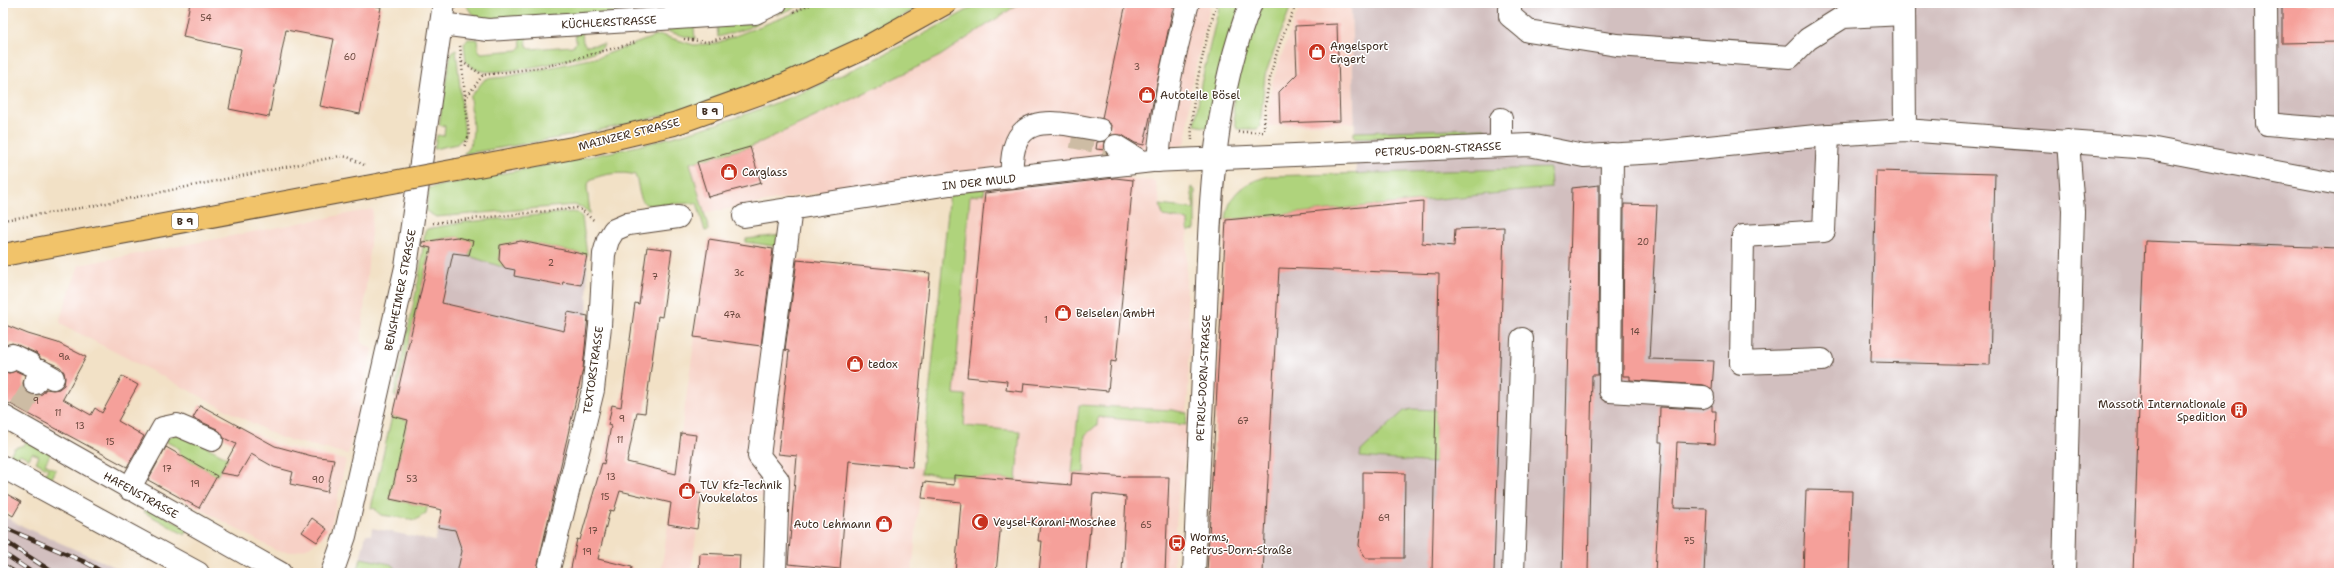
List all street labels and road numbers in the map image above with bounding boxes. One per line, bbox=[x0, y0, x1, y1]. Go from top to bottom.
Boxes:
street label: KÜCHLERSTRASSE bbox=[561, 13, 657, 32]
road number: B 9 bbox=[697, 103, 723, 119]
street label: MAINZER STRASSE bbox=[577, 115, 681, 154]
street label: PETRUS-DORN-STRASSE bbox=[1374, 139, 1502, 160]
street label: IN DER MULD bbox=[941, 171, 1017, 194]
road number: B 9 bbox=[172, 213, 198, 229]
street label: BENSHEIMER STRASSE bbox=[381, 228, 420, 352]
street label: PETRUS-DORN-STRASSE bbox=[1193, 314, 1214, 442]
street label: TEXTORSTRASSE bbox=[580, 325, 607, 415]
street label: HAFENSTRASSE bbox=[101, 469, 181, 522]

